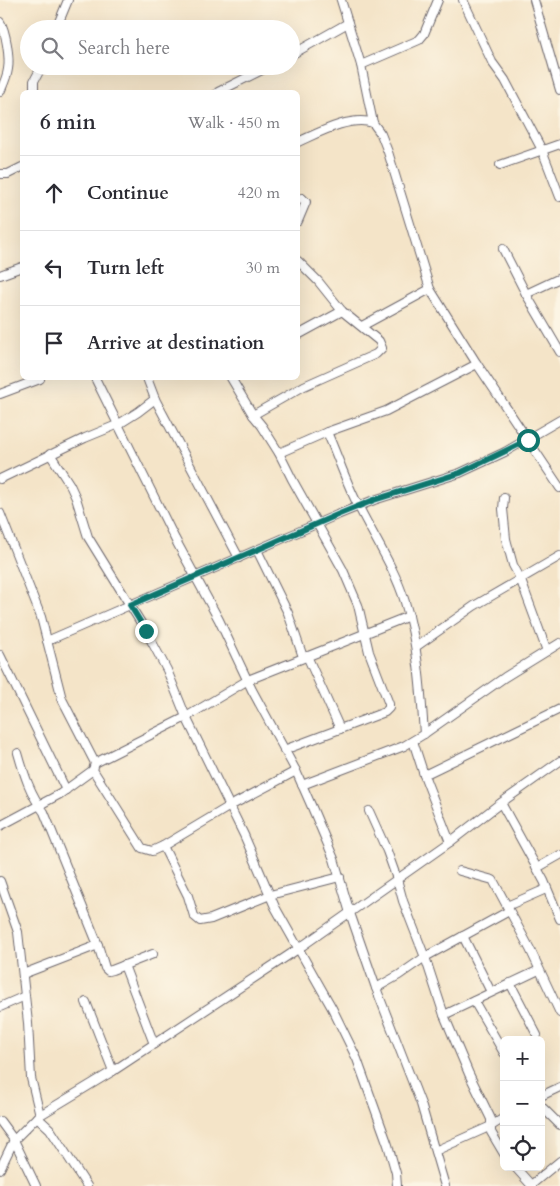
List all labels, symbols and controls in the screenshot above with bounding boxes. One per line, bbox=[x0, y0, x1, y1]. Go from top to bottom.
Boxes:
search box bbox=[20, 20, 300, 75]
icon: search bbox=[38, 34, 66, 62]
text: Search here bbox=[78, 35, 170, 61]
text: 6 min bbox=[40, 108, 96, 137]
text: Walk · 450 m bbox=[188, 112, 280, 134]
icon: ahead bbox=[40, 179, 68, 207]
text: Continue bbox=[87, 180, 169, 206]
text: 420 m bbox=[238, 182, 280, 204]
icon: left bbox=[40, 254, 68, 282]
text: Turn left bbox=[87, 255, 164, 281]
text: 30 m bbox=[246, 257, 280, 279]
icon: arrive bbox=[40, 329, 68, 357]
text: Arrive at destination bbox=[87, 330, 264, 356]
route start bbox=[517, 429, 540, 452]
route end bbox=[135, 620, 158, 643]
map controls bbox=[500, 1036, 545, 1171]
button: + bbox=[500, 1036, 545, 1081]
button: − bbox=[500, 1081, 545, 1126]
button: locate bbox=[500, 1126, 545, 1171]

